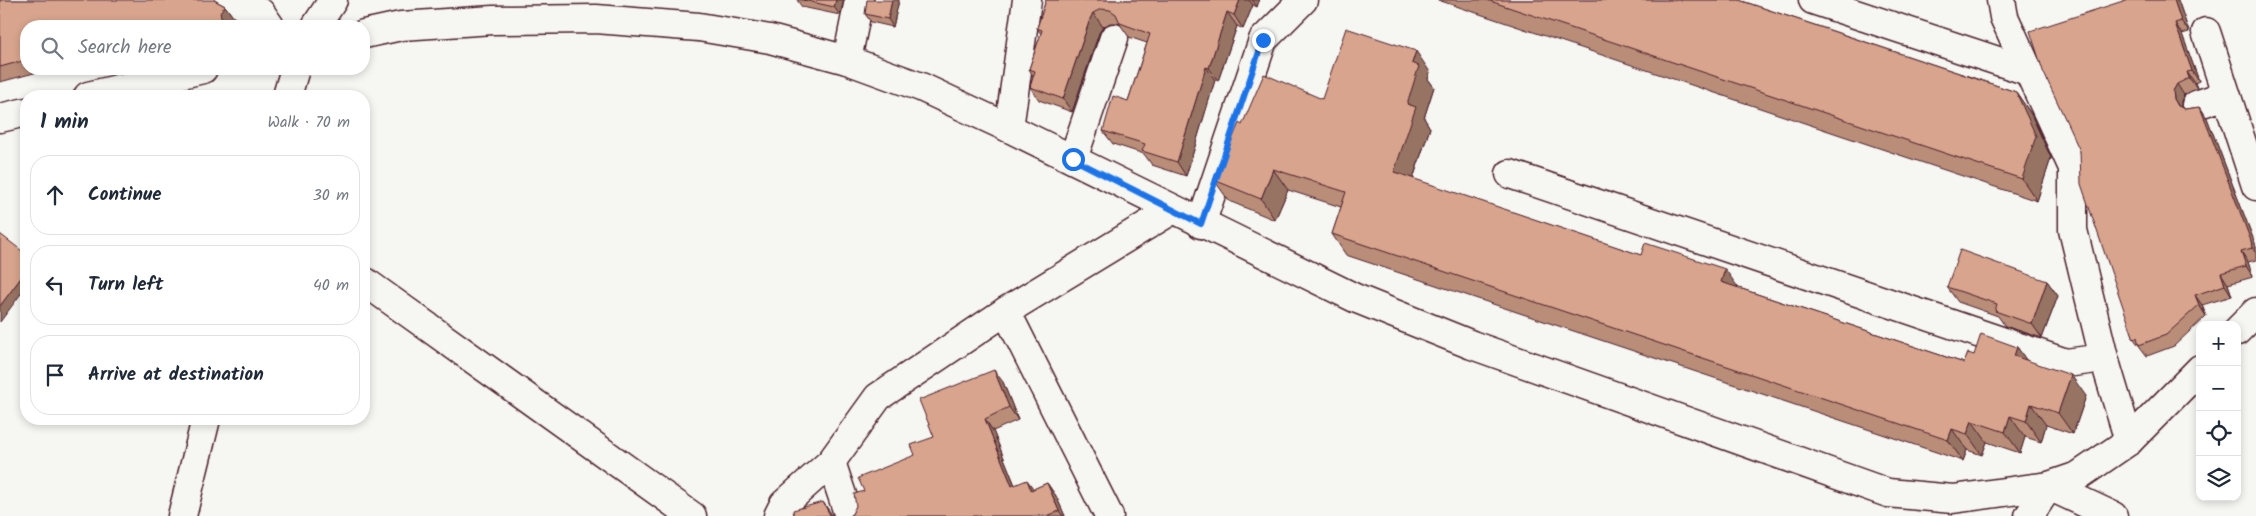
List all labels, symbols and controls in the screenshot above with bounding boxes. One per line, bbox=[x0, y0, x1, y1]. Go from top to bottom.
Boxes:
search box bbox=[20, 20, 370, 75]
route end bbox=[1252, 29, 1275, 52]
text: Search here bbox=[78, 33, 172, 63]
icon: search bbox=[38, 34, 66, 62]
text: 1 min bbox=[40, 106, 89, 139]
text: Walk · 70 m bbox=[267, 110, 350, 135]
route start bbox=[1062, 148, 1085, 171]
text: Continue bbox=[88, 180, 161, 210]
icon: ahead bbox=[41, 181, 69, 209]
text: 30 m bbox=[313, 183, 349, 208]
text: Turn left bbox=[88, 270, 163, 300]
icon: left bbox=[41, 271, 69, 299]
text: 40 m bbox=[313, 273, 349, 298]
map controls bbox=[2196, 321, 2241, 501]
button: + bbox=[2196, 321, 2241, 366]
text: Arrive at destination bbox=[88, 360, 264, 390]
icon: arrive bbox=[41, 361, 69, 389]
button: − bbox=[2196, 366, 2241, 411]
button: locate bbox=[2196, 411, 2241, 456]
button: layers bbox=[2196, 456, 2241, 501]

